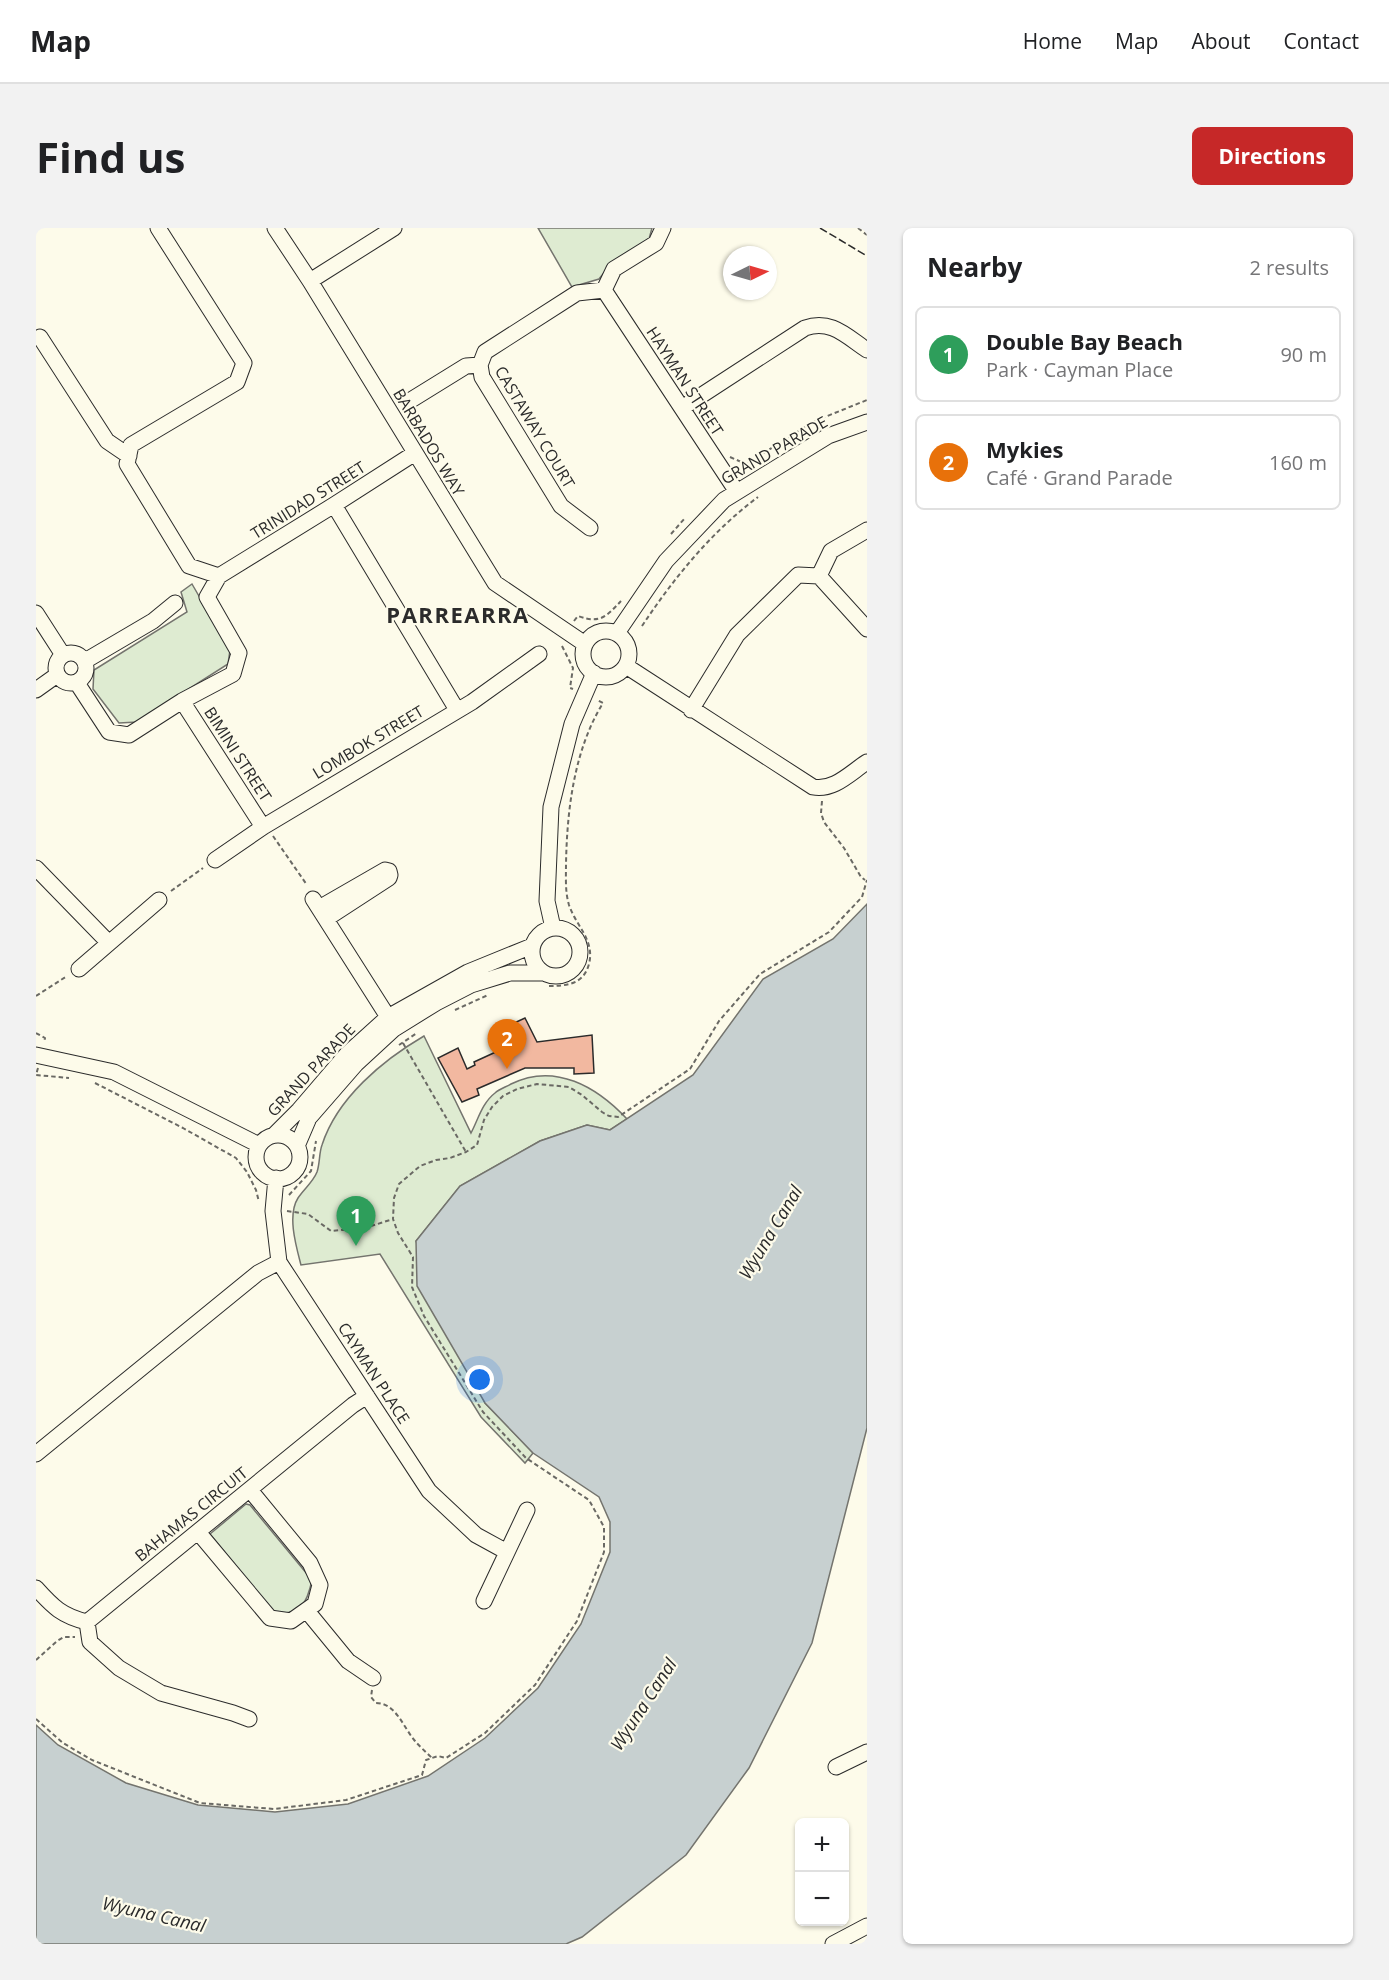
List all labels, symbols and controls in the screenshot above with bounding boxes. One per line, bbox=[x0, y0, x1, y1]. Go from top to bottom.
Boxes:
text: Map bbox=[30, 22, 91, 60]
text: Home bbox=[1023, 27, 1082, 55]
text: Map bbox=[1115, 27, 1158, 55]
text: About bbox=[1191, 27, 1251, 55]
text: Contact bbox=[1284, 27, 1359, 55]
button: Directions bbox=[1192, 127, 1353, 185]
text: Find us bbox=[36, 128, 185, 185]
north arrow bbox=[723, 246, 777, 300]
text: Nearby bbox=[927, 249, 1022, 285]
text: 2 results bbox=[1249, 254, 1329, 281]
street label: HAYMAN STREET bbox=[642, 322, 729, 440]
text: Double Bay Beach bbox=[986, 326, 1183, 356]
text: 1 bbox=[943, 341, 954, 368]
text: 90 m bbox=[1280, 341, 1327, 368]
text: Park · Cayman Place bbox=[986, 356, 1173, 383]
street label: CASTAWAY COURT bbox=[490, 362, 580, 492]
street label: BARBADOS WAY bbox=[388, 384, 470, 500]
street label: GRAND PARADE bbox=[717, 411, 831, 489]
text: Mykies bbox=[986, 434, 1064, 464]
text: 2 bbox=[943, 449, 954, 476]
text: 160 m bbox=[1269, 449, 1327, 476]
street label: TRINIDAD STREET bbox=[247, 456, 370, 544]
text: Café · Grand Parade bbox=[986, 464, 1173, 491]
district label: PARREARRA bbox=[386, 599, 530, 629]
street label: LOMBOK STREET bbox=[308, 700, 428, 784]
street label: BIMINI STREET bbox=[199, 703, 277, 806]
street label: GRAND PARADE bbox=[262, 1019, 360, 1121]
pin: 2 bbox=[488, 1020, 526, 1069]
water label: Wyuna Canal bbox=[733, 1180, 808, 1283]
pin: 1 bbox=[336, 1196, 376, 1246]
street label: CAYMAN PLACE bbox=[333, 1318, 415, 1428]
your location bbox=[465, 1365, 494, 1394]
street label: BAHAMAS CIRCUIT bbox=[130, 1462, 252, 1566]
water label: Wyuna Canal bbox=[604, 1653, 682, 1755]
map controls bbox=[795, 1818, 849, 1926]
button: + bbox=[795, 1818, 849, 1872]
button: − bbox=[795, 1872, 849, 1926]
water label: Wyuna Canal bbox=[100, 1890, 208, 1938]

